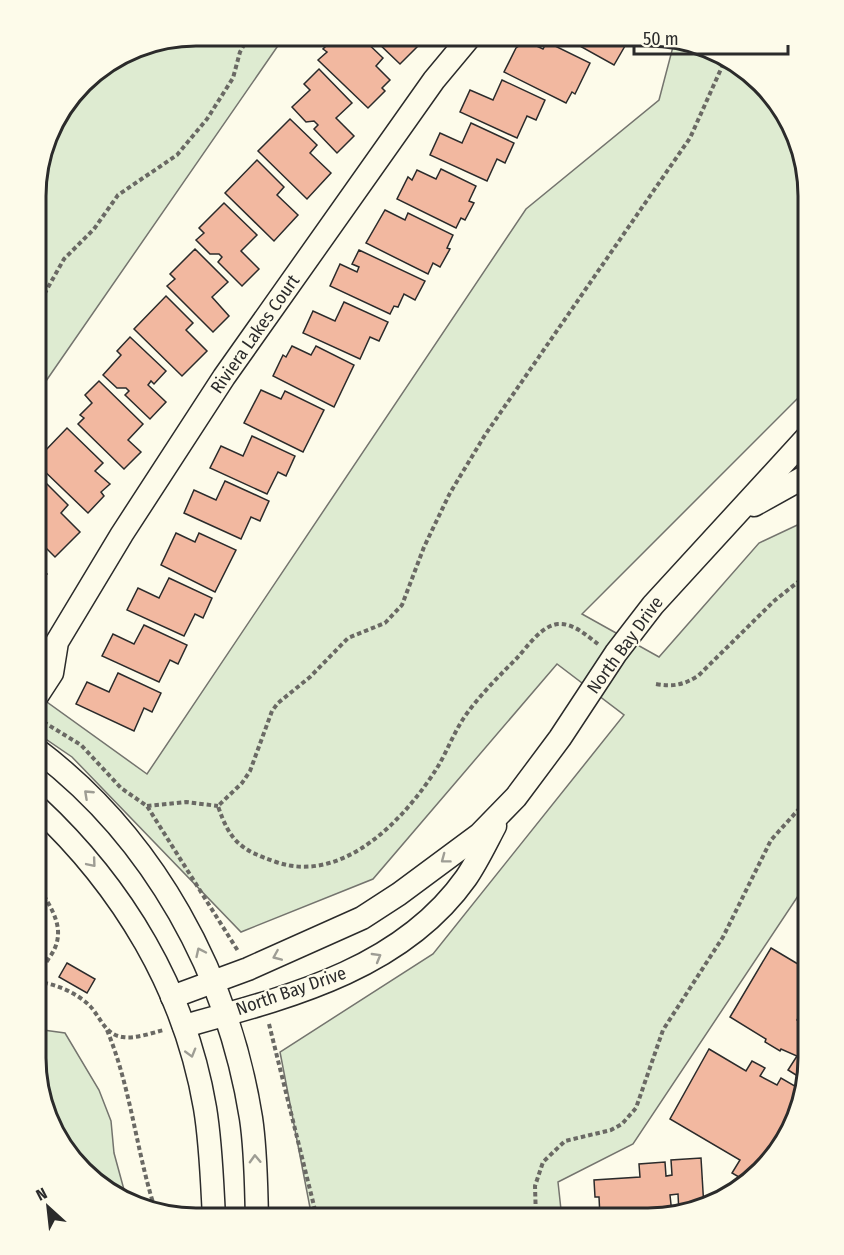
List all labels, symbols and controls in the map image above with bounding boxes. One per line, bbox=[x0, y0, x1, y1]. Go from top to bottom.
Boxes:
scale bar bbox=[634, 18, 788, 56]
text: 50 m bbox=[643, 28, 679, 50]
street label: Riviera Lakes Court bbox=[206, 270, 304, 398]
street label: North Bay Drive bbox=[582, 592, 668, 698]
one-way arrow bbox=[84, 790, 95, 801]
one-way arrow bbox=[441, 852, 452, 863]
one-way arrow bbox=[84, 856, 95, 867]
one-way arrow bbox=[195, 948, 207, 959]
one-way arrow bbox=[273, 949, 284, 961]
one-way arrow bbox=[371, 953, 381, 965]
street label: North Bay Drive bbox=[233, 962, 349, 1020]
one-way arrow bbox=[184, 1047, 196, 1058]
one-way arrow bbox=[249, 1155, 261, 1164]
north arrow bbox=[18, 1177, 78, 1237]
text: N bbox=[33, 1183, 50, 1205]

